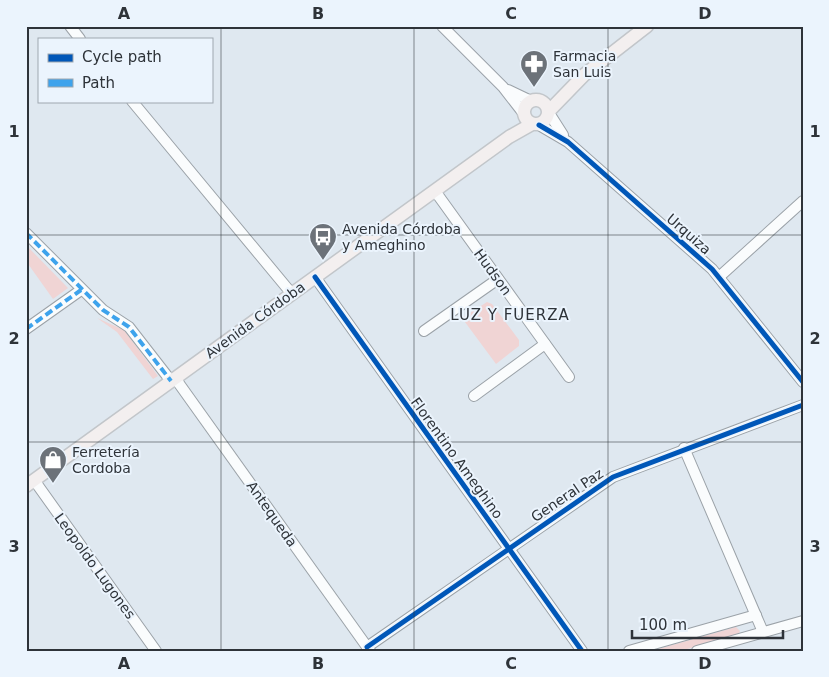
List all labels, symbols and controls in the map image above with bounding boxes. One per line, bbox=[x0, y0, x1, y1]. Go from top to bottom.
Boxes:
text: A bbox=[118, 4, 131, 23]
text: B bbox=[312, 4, 324, 23]
text: C bbox=[505, 4, 517, 23]
text: D bbox=[698, 4, 712, 23]
legend bbox=[38, 38, 212, 102]
text: Cycle path bbox=[82, 48, 162, 66]
place label: Farmacia San Luis bbox=[553, 48, 616, 80]
pharmacy icon: Farmacia San Luis bbox=[519, 49, 549, 88]
text: Path bbox=[82, 74, 115, 92]
text: 1 bbox=[8, 122, 20, 141]
text: 1 bbox=[809, 122, 821, 141]
street label: Urquiza bbox=[664, 210, 714, 258]
place label: Avenida Córdoba y Ameghino bbox=[342, 221, 461, 253]
bus stop icon: Avenida Córdoba y Ameghino bbox=[308, 222, 338, 261]
street label: Hudson bbox=[471, 246, 515, 298]
street label: Avenida Córdoba bbox=[202, 279, 308, 361]
district label: LUZ Y FUERZA bbox=[450, 306, 570, 324]
text: 2 bbox=[8, 329, 20, 348]
text: 2 bbox=[809, 329, 821, 348]
street label: Florentino Ameghino bbox=[408, 394, 506, 522]
place label: Ferretería Cordoba bbox=[72, 444, 140, 476]
shop icon: Ferretería Cordoba bbox=[38, 445, 68, 484]
street label: General Paz bbox=[528, 465, 606, 525]
street label: Antequeda bbox=[244, 478, 300, 550]
street label: Leopoldo Lugones bbox=[51, 510, 139, 622]
text: 3 bbox=[8, 537, 20, 556]
text: 3 bbox=[809, 537, 821, 556]
scale bar bbox=[632, 607, 783, 639]
text: 100 m bbox=[639, 616, 687, 634]
text: A bbox=[118, 654, 131, 673]
text: B bbox=[312, 654, 324, 673]
text: C bbox=[505, 654, 517, 673]
text: D bbox=[698, 654, 712, 673]

